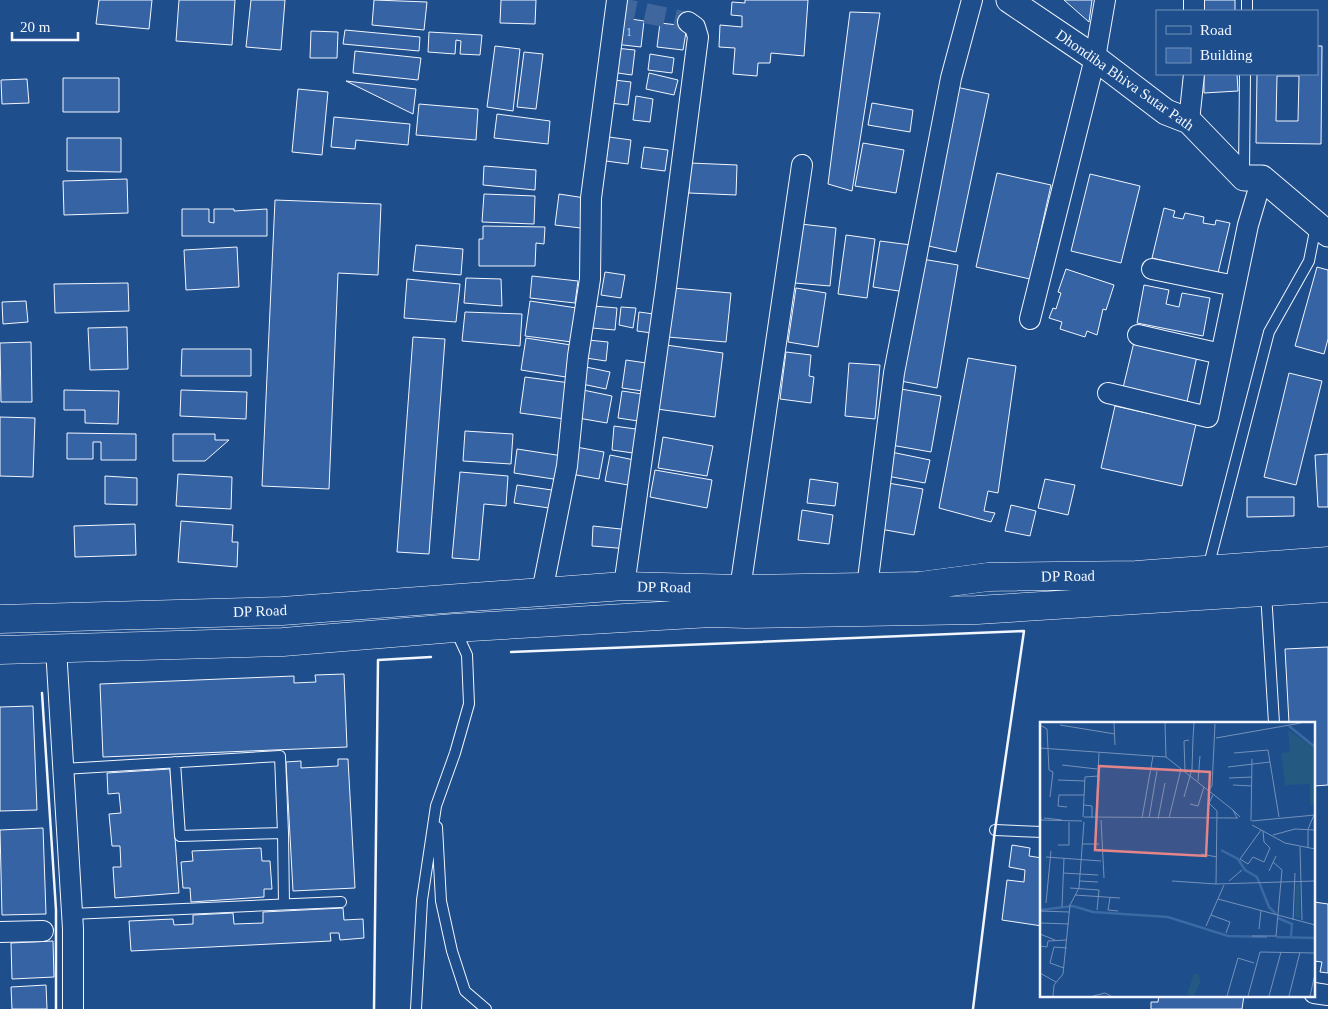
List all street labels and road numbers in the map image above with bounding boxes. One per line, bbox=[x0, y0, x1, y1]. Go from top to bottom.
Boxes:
street label: Dhondiba Bhiva Sutar Path bbox=[1053, 26, 1197, 134]
street label: DP Road bbox=[1041, 568, 1096, 584]
street label: DP Road bbox=[637, 579, 692, 595]
street label: DP Road bbox=[233, 602, 288, 620]

